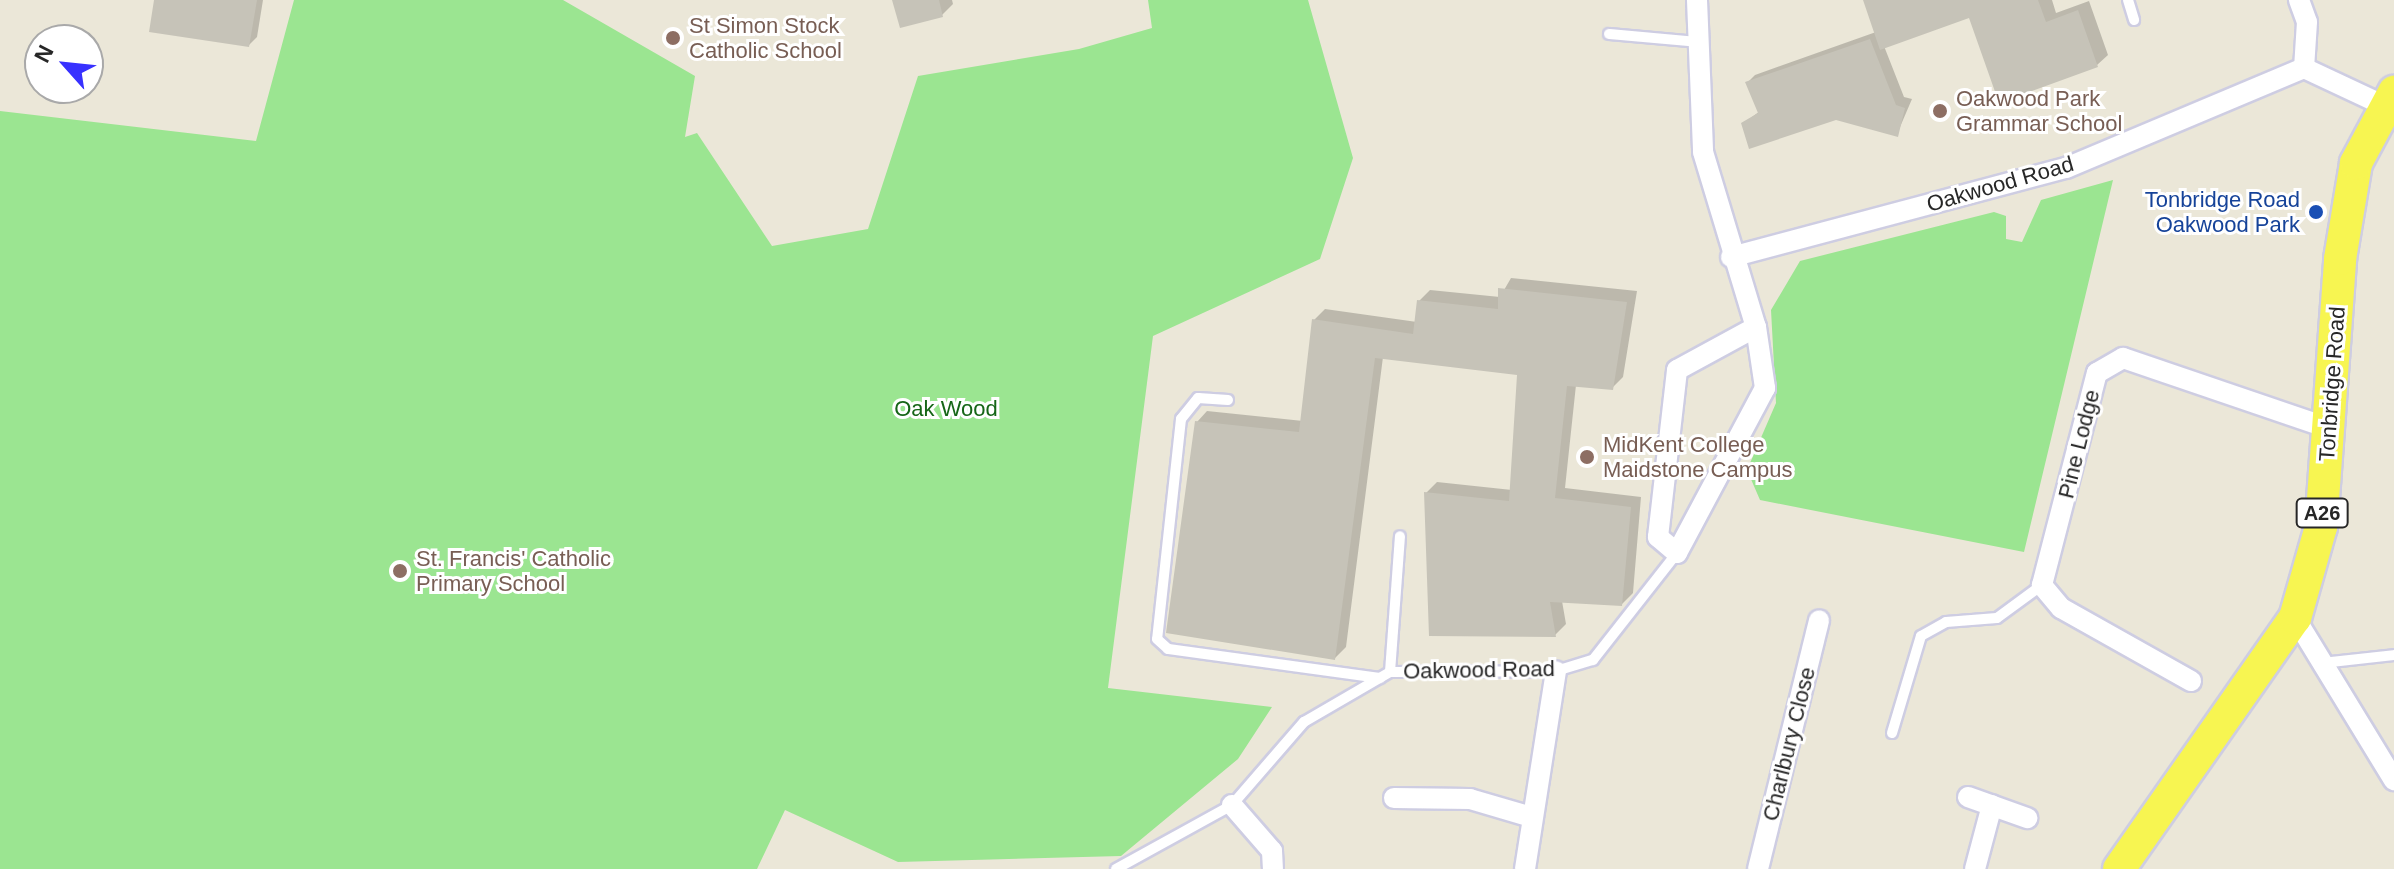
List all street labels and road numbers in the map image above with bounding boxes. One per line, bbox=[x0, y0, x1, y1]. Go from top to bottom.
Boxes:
street label: Oakwood Road bbox=[1923, 150, 2077, 218]
street label: Tonbridge Road bbox=[2313, 306, 2351, 462]
street label: Pine Lodge bbox=[2053, 387, 2105, 501]
road number: A26 bbox=[2294, 497, 2350, 529]
street label: Oakwood Road bbox=[1403, 655, 1555, 685]
street label: Charlbury Close bbox=[1757, 664, 1821, 824]

